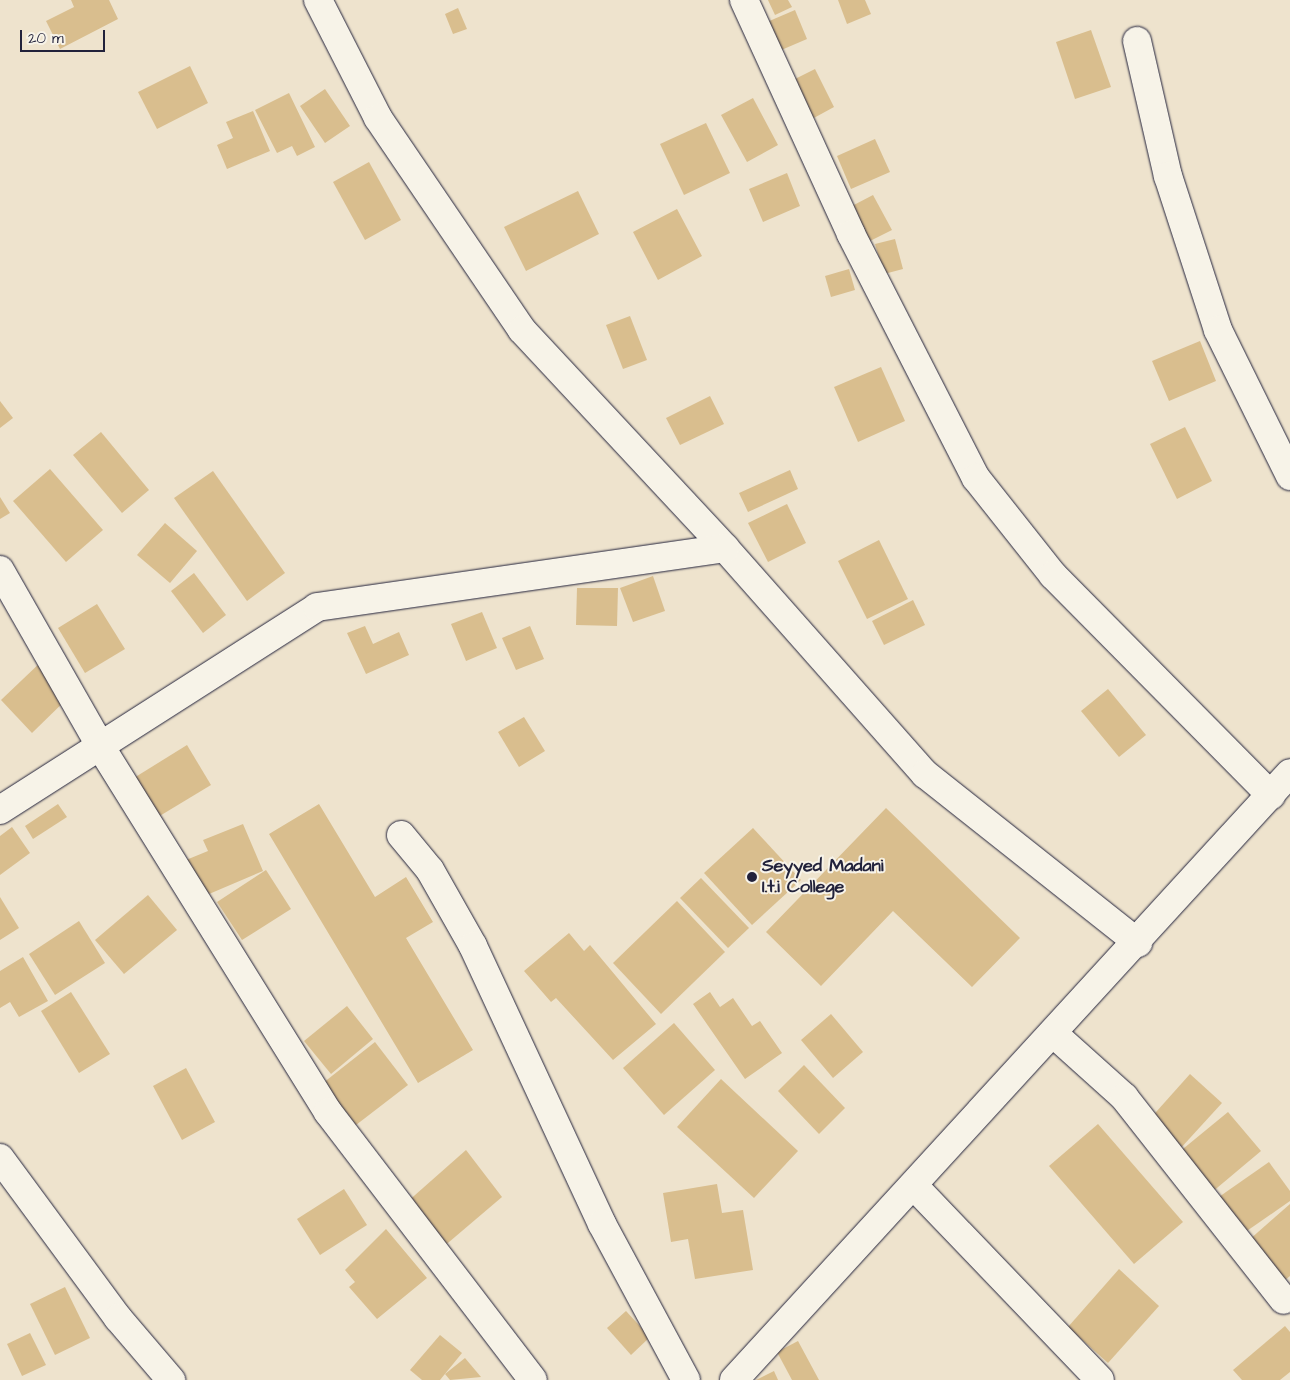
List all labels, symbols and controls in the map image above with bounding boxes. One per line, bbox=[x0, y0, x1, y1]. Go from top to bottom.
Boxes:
scale bar bbox=[22, 20, 108, 52]
text: 20 m bbox=[28, 28, 64, 49]
place label: Seyyed Madani I.t.i College bbox=[762, 856, 883, 899]
marker: Seyyed Madani I.t.i College bbox=[746, 871, 758, 883]

